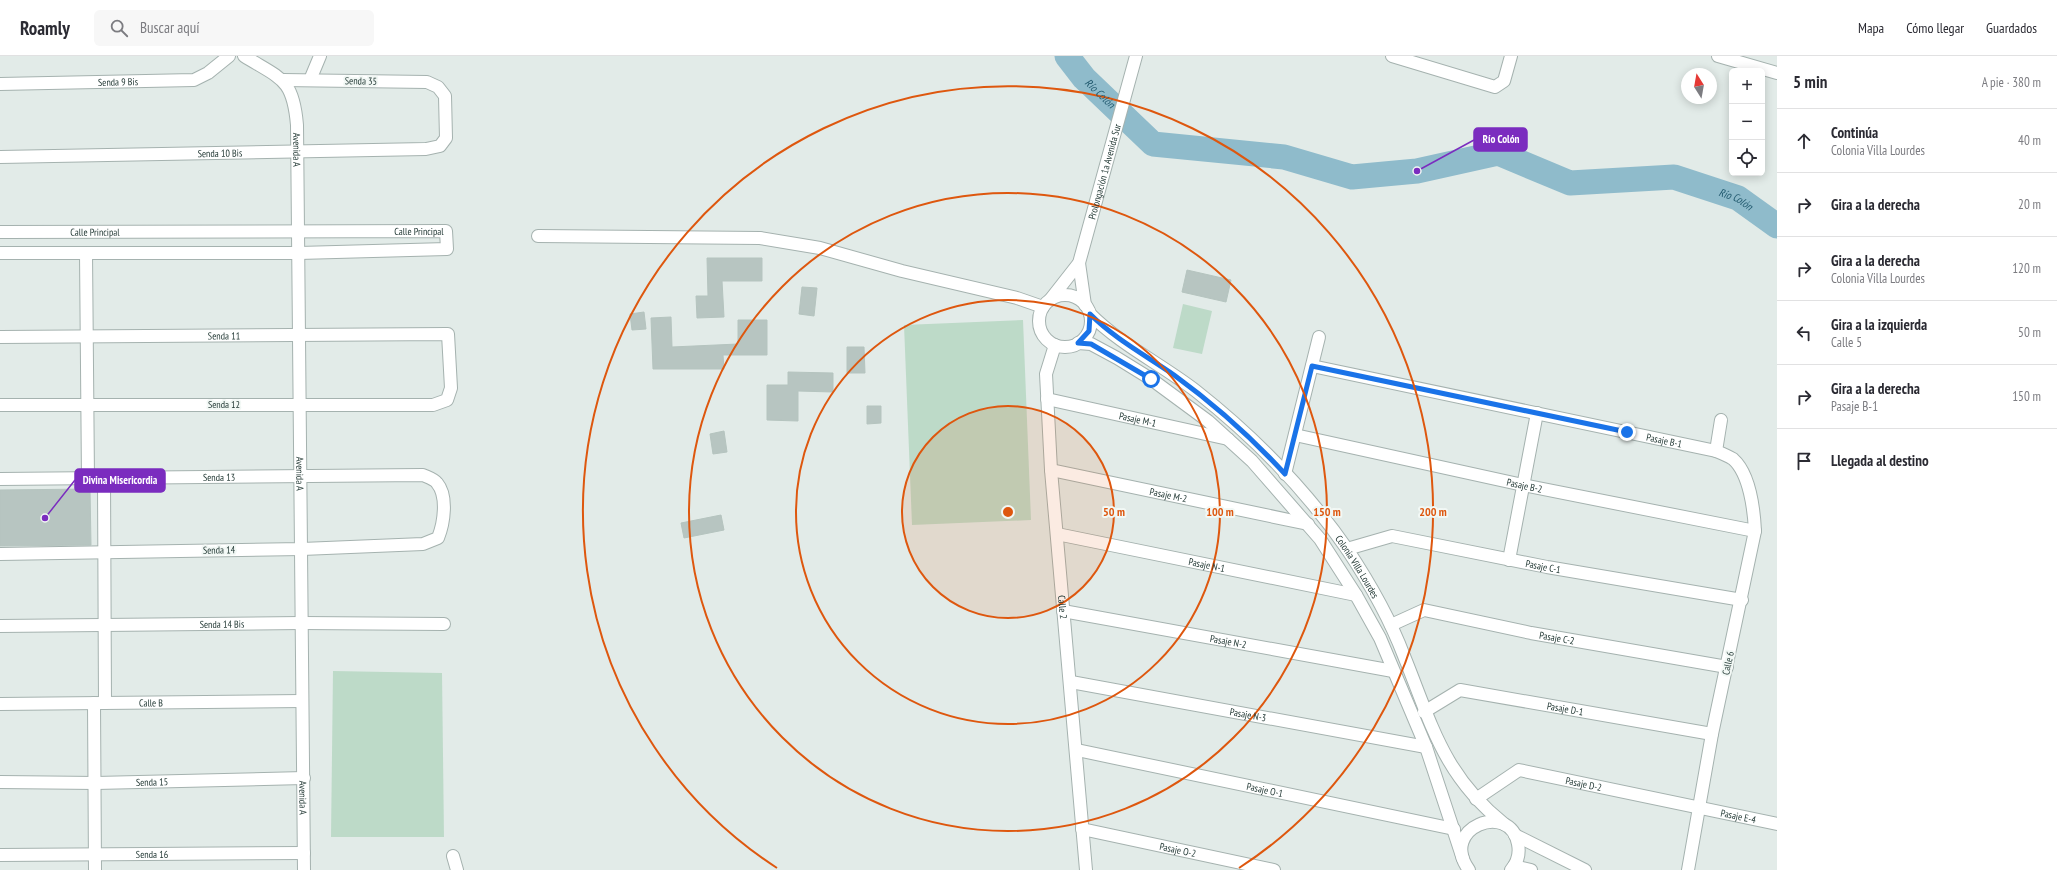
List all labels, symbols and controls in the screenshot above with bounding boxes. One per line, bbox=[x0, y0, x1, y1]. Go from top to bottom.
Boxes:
search box bbox=[94, 10, 374, 46]
text: Roamly bbox=[20, 16, 70, 40]
icon: search bbox=[108, 17, 130, 39]
text: Buscar aquí bbox=[140, 18, 199, 37]
text: Mapa bbox=[1858, 19, 1884, 37]
text: Cómo llegar bbox=[1906, 19, 1964, 37]
text: Guardados bbox=[1986, 19, 2037, 37]
north arrow bbox=[1681, 68, 1717, 104]
map controls bbox=[1729, 68, 1765, 176]
button: + bbox=[1729, 68, 1765, 104]
text: 5 min bbox=[1793, 71, 1827, 93]
street label: Senda 35 bbox=[345, 74, 377, 88]
text: A pie · 380 m bbox=[1982, 74, 2041, 91]
street label: Senda 9 Bis bbox=[98, 75, 139, 88]
water label: Río Colón bbox=[1082, 76, 1119, 112]
button: − bbox=[1729, 104, 1765, 140]
street label: Prolongación 1a Avenida Sur bbox=[1085, 122, 1124, 221]
text: Continúa bbox=[1831, 123, 1878, 142]
callout: Río Colón bbox=[1474, 128, 1527, 151]
icon: ahead bbox=[1793, 130, 1815, 152]
text: Río Colón bbox=[1482, 132, 1520, 146]
text: 40 m bbox=[2018, 132, 2041, 149]
street label: Avenida A bbox=[291, 133, 304, 167]
button: locate bbox=[1729, 140, 1765, 176]
text: Colonia Villa Lourdes bbox=[1831, 142, 1925, 159]
street label: Senda 10 Bis bbox=[197, 146, 243, 160]
water label: Río Colón bbox=[1717, 185, 1757, 214]
icon: right bbox=[1793, 194, 1815, 216]
text: Gira a la derecha bbox=[1831, 195, 1920, 214]
text: 20 m bbox=[2018, 196, 2041, 213]
street label: Calle Principal bbox=[70, 225, 120, 238]
street label: Calle Principal bbox=[394, 225, 444, 238]
text: Gira a la derecha bbox=[1831, 251, 1920, 270]
icon: right bbox=[1793, 258, 1815, 280]
text: 120 m bbox=[2012, 260, 2041, 277]
text: Colonia Villa Lourdes bbox=[1831, 270, 1925, 287]
text: Gira a la izquierda bbox=[1831, 315, 1927, 334]
icon: left bbox=[1793, 322, 1815, 344]
text: 50 m bbox=[2018, 324, 2041, 341]
street label: Senda 11 bbox=[208, 329, 240, 342]
text: Calle 5 bbox=[1831, 334, 1862, 351]
route start bbox=[1142, 370, 1160, 388]
text: Gira a la derecha bbox=[1831, 379, 1920, 398]
icon: right bbox=[1793, 386, 1815, 408]
text: 150 m bbox=[2012, 388, 2041, 405]
street label: Senda 12 bbox=[208, 398, 240, 411]
text: Pasaje B-1 bbox=[1831, 398, 1878, 415]
street label: Pasaje M-1 bbox=[1118, 409, 1158, 429]
route end bbox=[1618, 423, 1636, 441]
street label: Pasaje B-1 bbox=[1645, 430, 1683, 450]
icon: arrive bbox=[1793, 450, 1815, 472]
text: Llegada al destino bbox=[1831, 451, 1929, 470]
street label: Avenida A bbox=[294, 457, 307, 491]
callout: Divina Misericordia bbox=[75, 469, 165, 492]
street label: Senda 13 bbox=[203, 470, 235, 484]
text: Divina Misericordia bbox=[83, 473, 158, 487]
street label: Pasaje B-2 bbox=[1505, 475, 1544, 495]
street label: Pasaje M-2 bbox=[1149, 484, 1188, 505]
text: 50 m bbox=[1103, 504, 1125, 519]
text: 100 m bbox=[1206, 504, 1234, 519]
text: 150 m bbox=[1313, 504, 1341, 519]
text: 200 m bbox=[1419, 504, 1447, 519]
centre of rings bbox=[1001, 505, 1015, 519]
street label: Colonia Villa Lourdes bbox=[1333, 532, 1383, 601]
street label: Senda 14 bbox=[203, 543, 236, 557]
street label: Pasaje N-1 bbox=[1188, 555, 1226, 575]
street label: Pasaje C-1 bbox=[1525, 556, 1562, 576]
street label: Calle 2 bbox=[1055, 595, 1071, 619]
street label: Senda 14 Bis bbox=[200, 617, 245, 631]
street label: Pasaje C-2 bbox=[1538, 628, 1576, 647]
street label: Pasaje N-2 bbox=[1209, 631, 1248, 651]
street label: Calle 6 bbox=[1719, 649, 1737, 676]
street label: Calle B bbox=[139, 696, 163, 709]
street label: Pasaje D-1 bbox=[1546, 699, 1584, 718]
street label: Pasaje N-3 bbox=[1229, 705, 1267, 724]
street label: Pasaje D-2 bbox=[1564, 773, 1603, 794]
street label: Senda 15 bbox=[136, 775, 168, 789]
street label: Pasaje O-1 bbox=[1245, 779, 1284, 800]
street label: Avenida A bbox=[297, 781, 310, 815]
street label: Pasaje E-4 bbox=[1720, 806, 1758, 826]
street label: Pasaje O-2 bbox=[1158, 839, 1197, 860]
street label: Senda 16 bbox=[136, 847, 169, 861]

